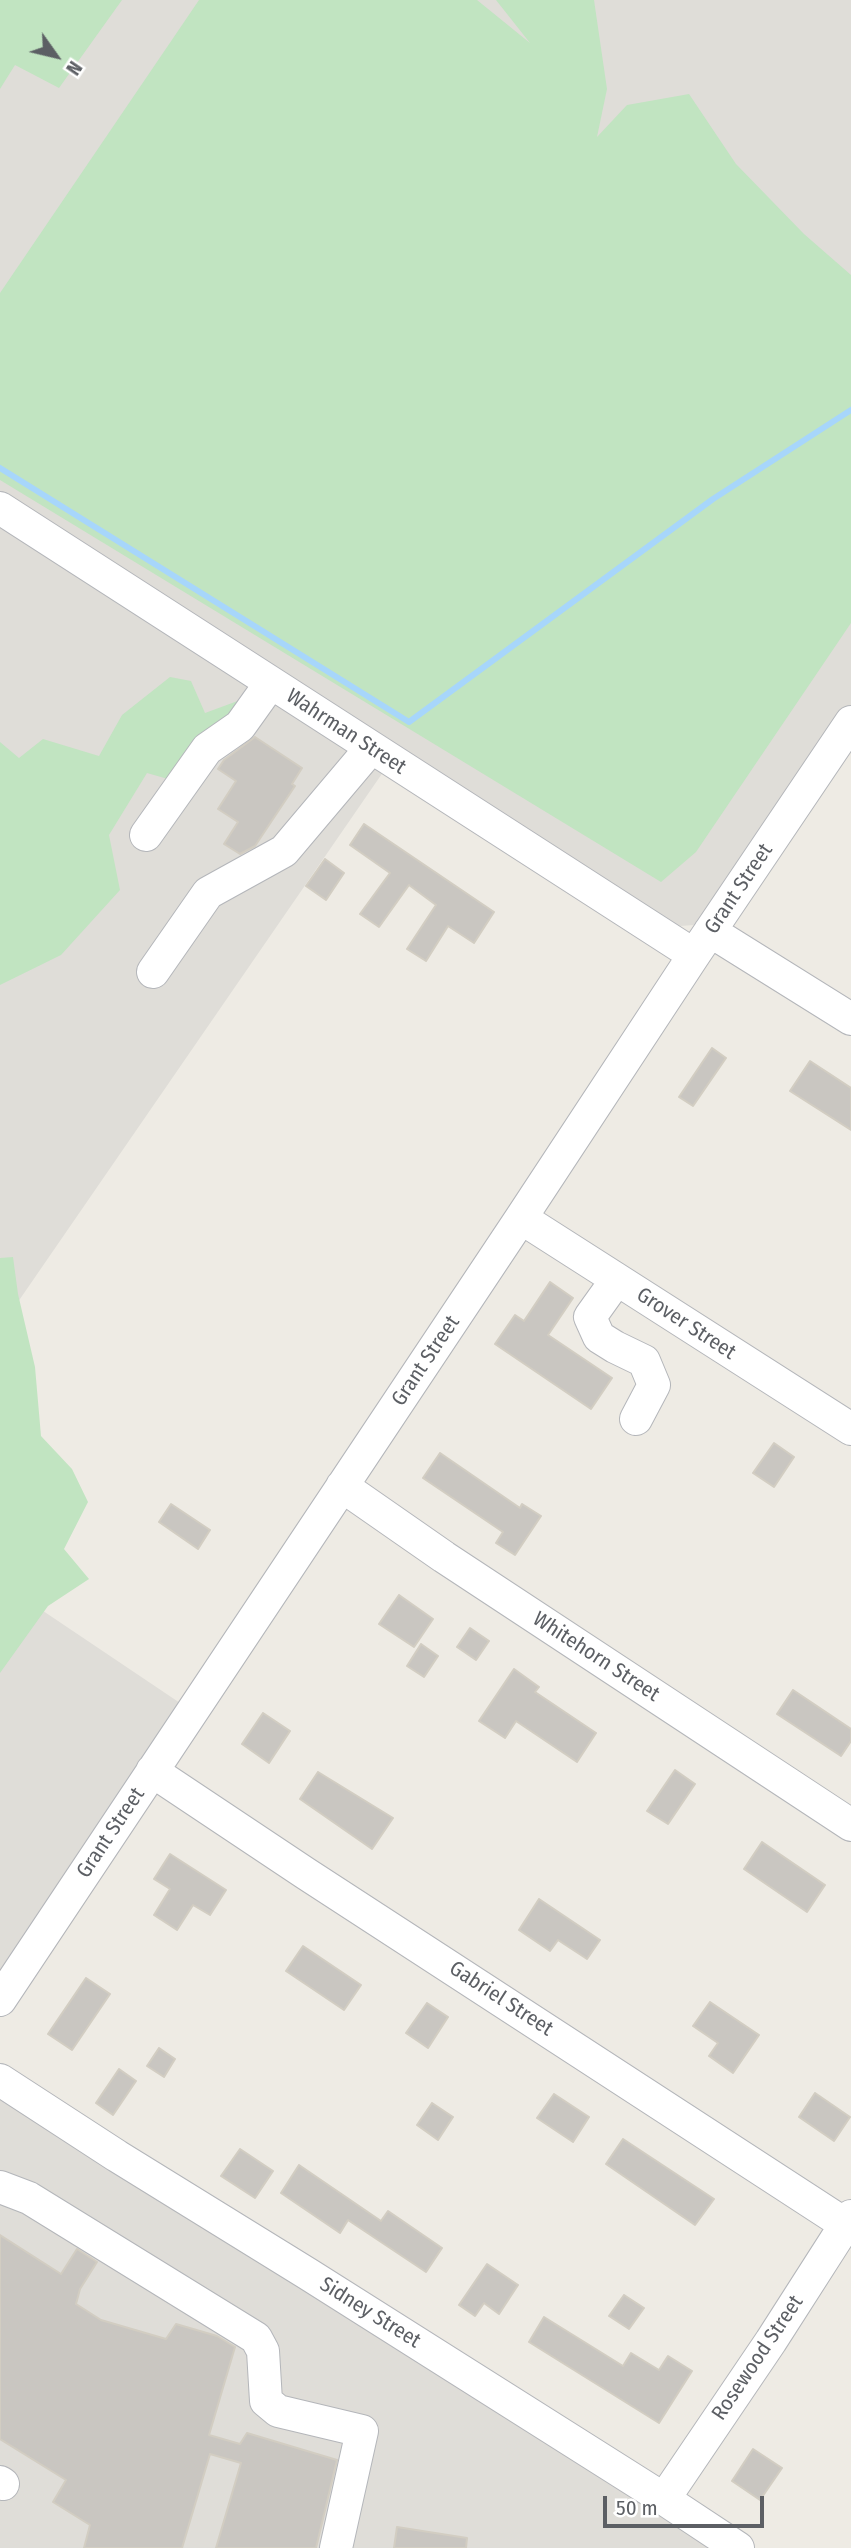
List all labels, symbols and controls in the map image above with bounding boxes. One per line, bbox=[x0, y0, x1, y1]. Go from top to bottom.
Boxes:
north arrow bbox=[21, 21, 91, 91]
text: N bbox=[61, 57, 87, 79]
street label: Wahrman Street bbox=[281, 684, 411, 780]
street label: Grant Street bbox=[700, 839, 778, 939]
street label: Grover Street bbox=[632, 1283, 740, 1365]
street label: Grant Street bbox=[387, 1311, 465, 1411]
street label: Whitehorn Street bbox=[528, 1607, 664, 1707]
street label: Grant Street bbox=[72, 1783, 150, 1883]
street label: Gabriel Street bbox=[444, 1956, 558, 2042]
street label: Sidney Street bbox=[315, 2272, 425, 2354]
street label: Rosewood Street bbox=[707, 2291, 809, 2425]
scale bar bbox=[606, 2482, 767, 2526]
text: 50 m bbox=[616, 2495, 658, 2521]

